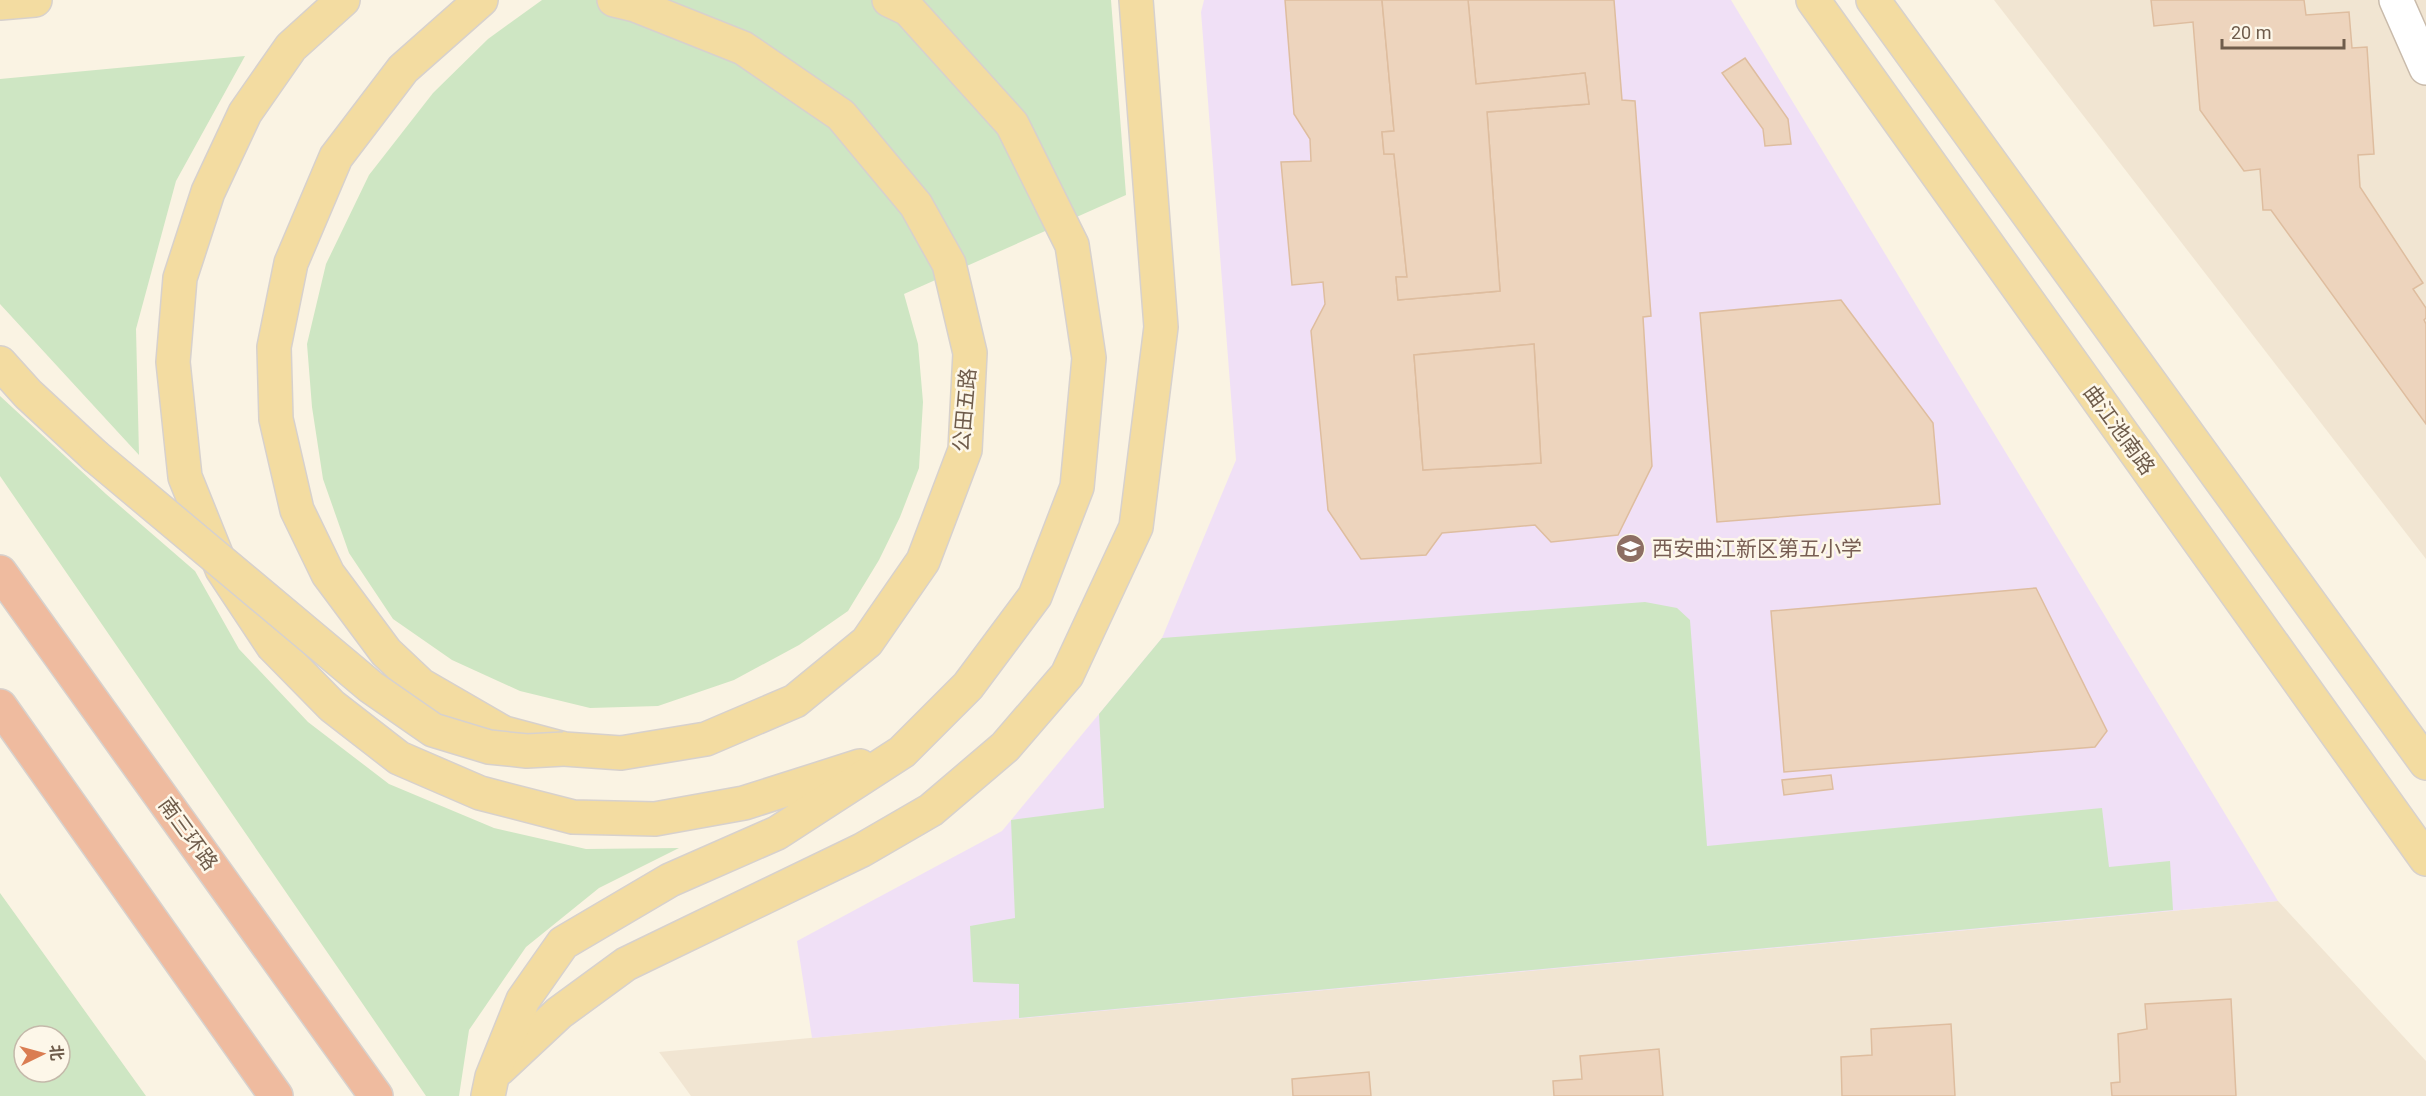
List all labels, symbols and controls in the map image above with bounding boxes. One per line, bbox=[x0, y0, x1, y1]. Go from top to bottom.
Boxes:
scale bar bbox=[2222, 12, 2344, 50]
text: 20 m bbox=[2231, 22, 2271, 43]
street label: 公田五路 bbox=[949, 367, 981, 453]
street label: 曲江池南路 bbox=[2078, 380, 2160, 480]
school or university icon: 西安曲江新区第五小学 bbox=[1615, 533, 1647, 565]
place label: 西安曲江新区第五小学 bbox=[1652, 537, 1862, 561]
street label: 南三环路 bbox=[154, 793, 222, 875]
north arrow bbox=[12, 1024, 72, 1084]
text: 北 bbox=[46, 1044, 67, 1062]

